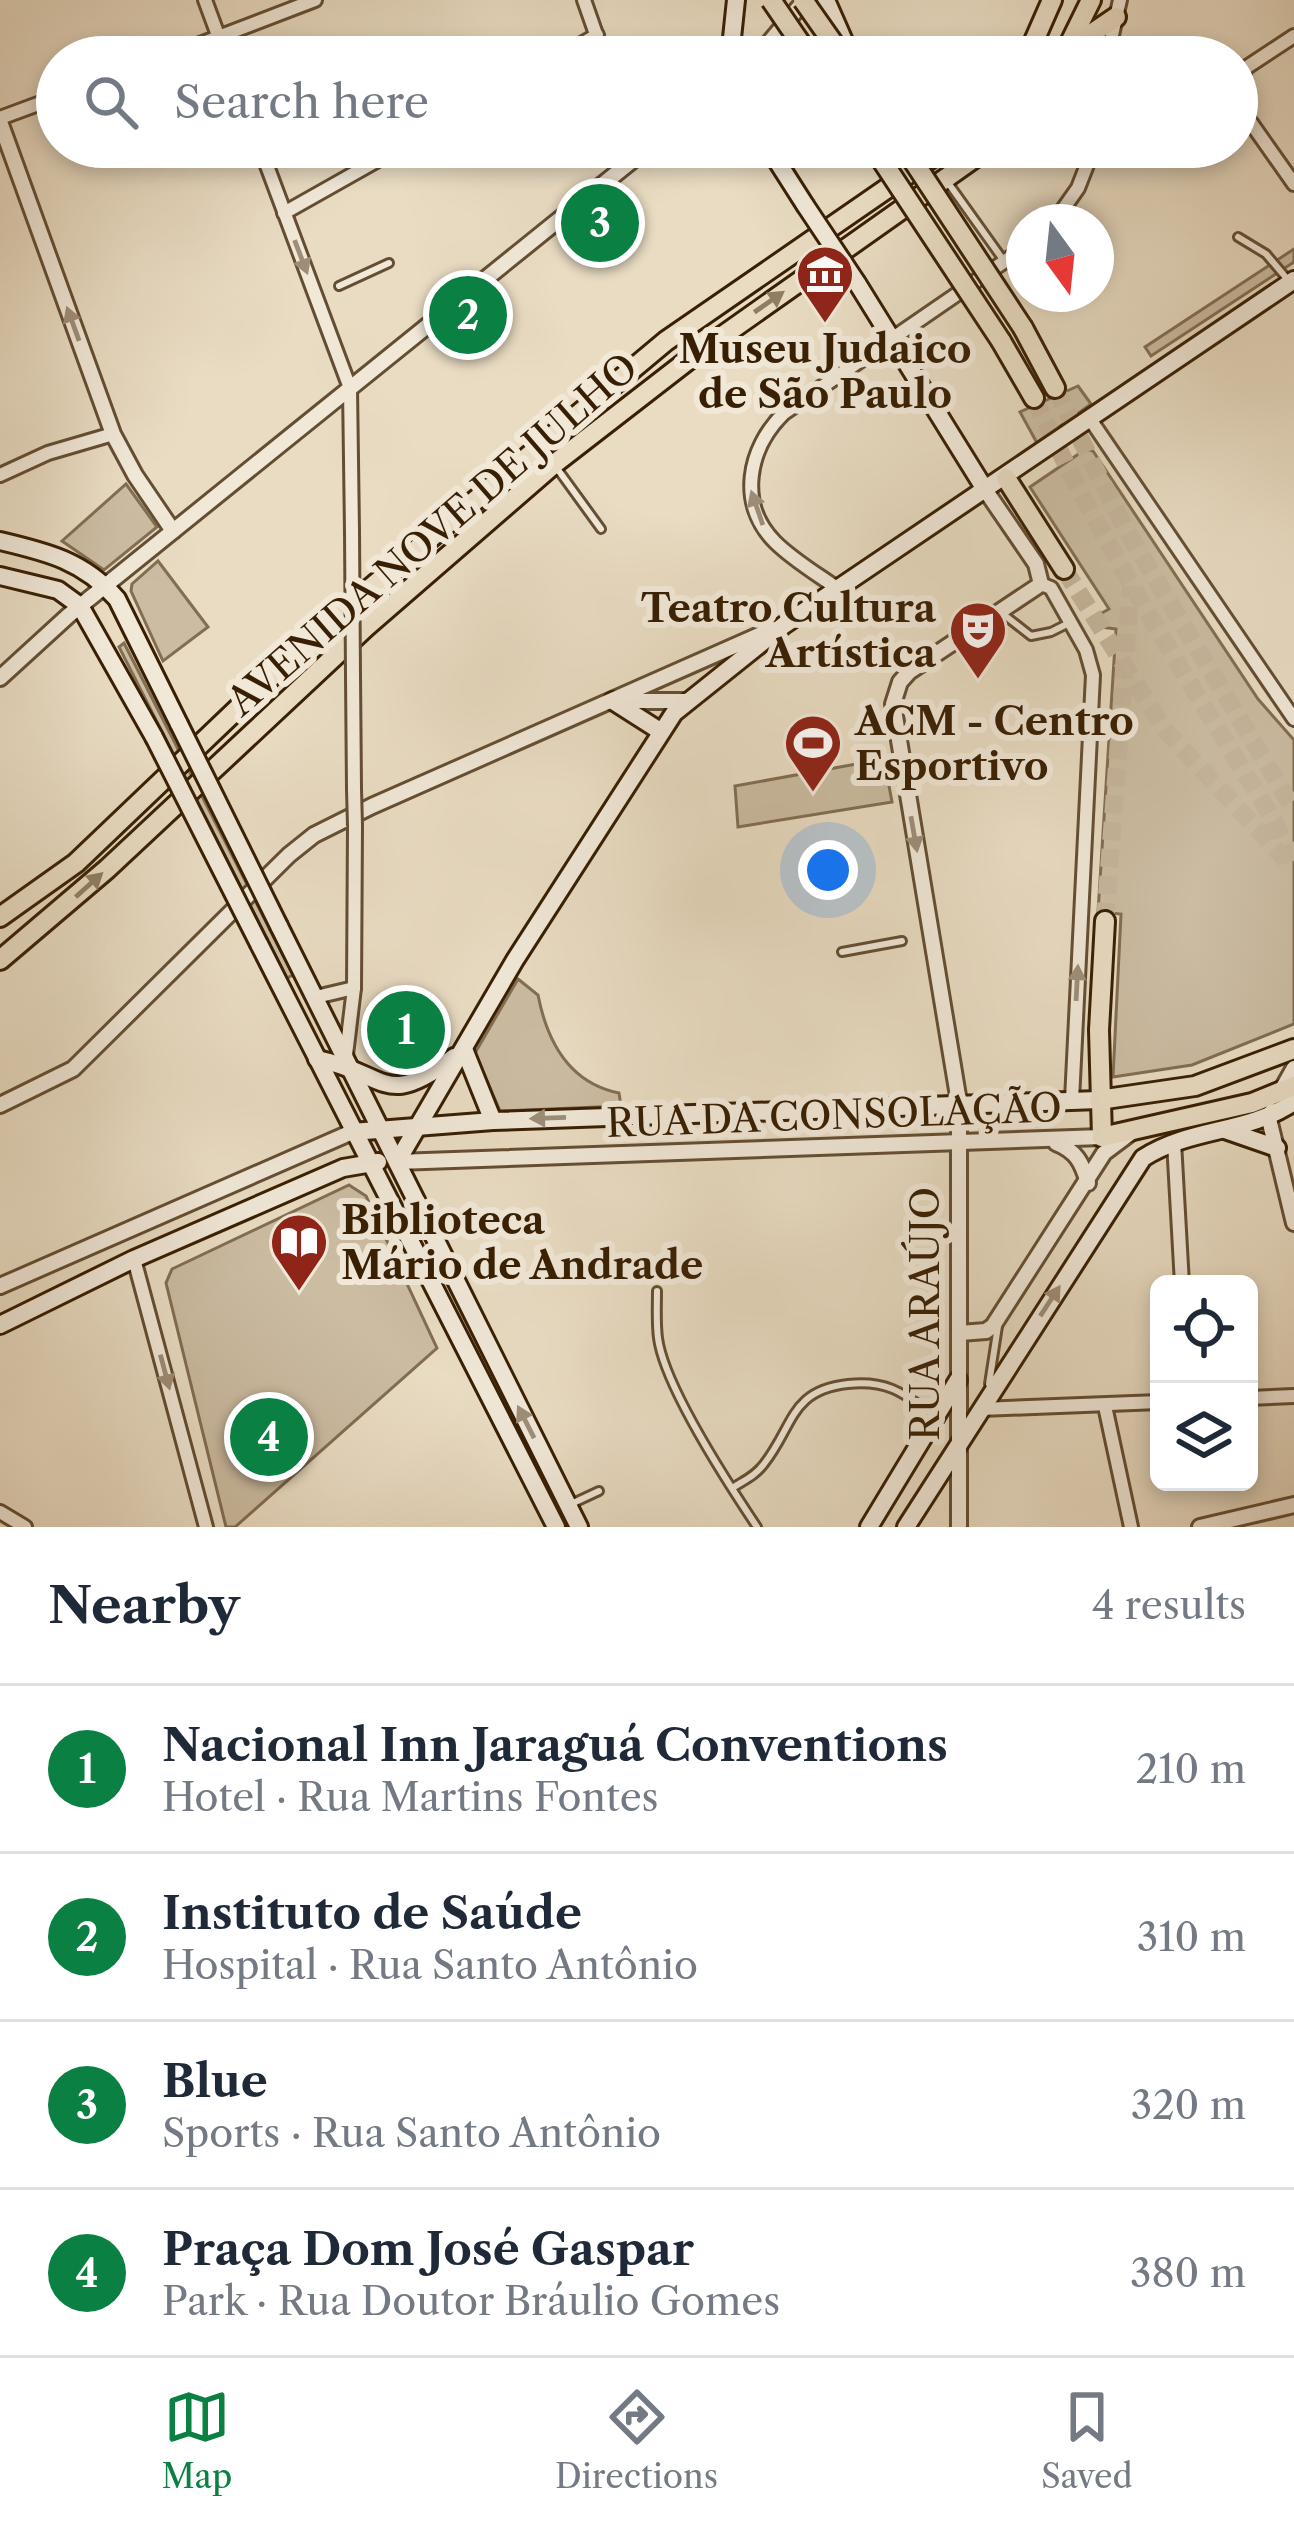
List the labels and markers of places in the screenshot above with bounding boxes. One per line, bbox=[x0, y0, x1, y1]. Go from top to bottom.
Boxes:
pin: 3 bbox=[561, 178, 639, 268]
museum icon: Museu Judaico de São Paulo bbox=[794, 243, 856, 325]
pin: 2 bbox=[429, 270, 507, 360]
place label: Museu Judaico de São Paulo bbox=[678, 325, 972, 418]
place label: Teatro Cultura Artística bbox=[641, 584, 936, 677]
theatre icon: Teatro Cultura Artística bbox=[947, 599, 1009, 681]
place label: ACM - Centro Esportivo bbox=[854, 697, 1134, 790]
sports icon: ACM - Centro Esportivo bbox=[782, 712, 844, 794]
pin: 1 bbox=[367, 985, 445, 1075]
place label: Biblioteca Mário de Andrade bbox=[341, 1196, 703, 1289]
library icon: Biblioteca Mário de Andrade bbox=[268, 1211, 330, 1293]
pin: 4 bbox=[230, 1392, 308, 1482]

